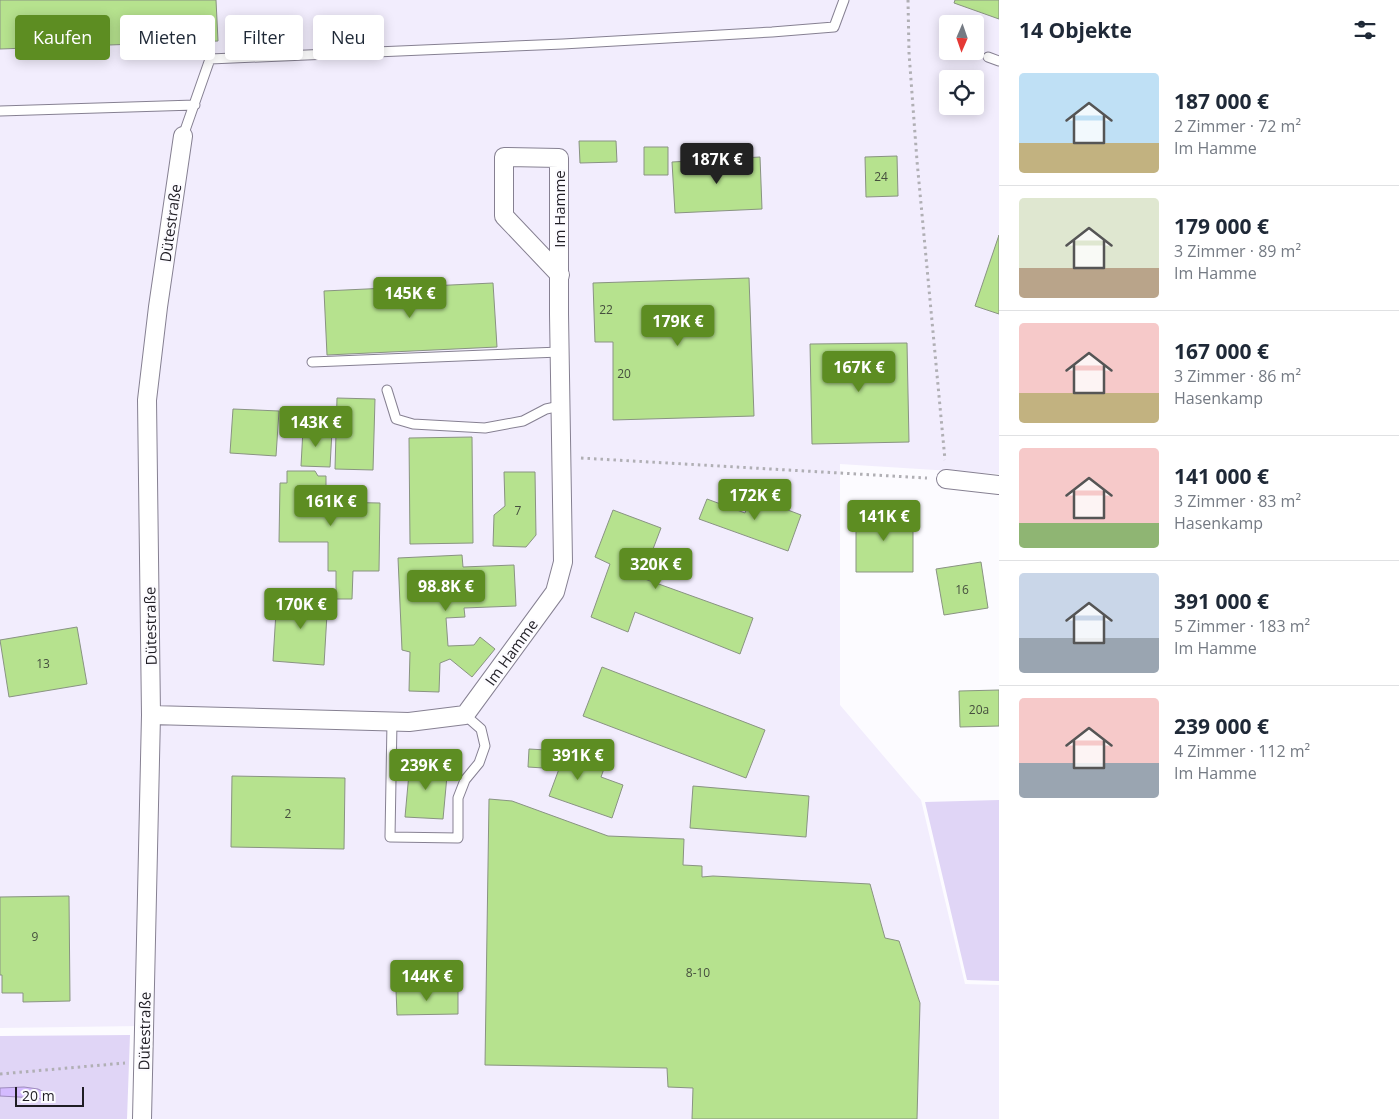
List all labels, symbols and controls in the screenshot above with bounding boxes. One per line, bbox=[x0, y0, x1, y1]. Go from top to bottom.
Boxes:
chip: Kaufen bbox=[15, 15, 110, 60]
chip: Mieten bbox=[120, 15, 215, 60]
chip: Filter bbox=[225, 15, 303, 60]
chip: Neu bbox=[313, 15, 384, 60]
north arrow bbox=[939, 15, 984, 60]
map controls bbox=[939, 15, 984, 115]
text: 14 Objekte bbox=[1019, 16, 1132, 44]
icon: filters bbox=[1351, 16, 1379, 44]
button: locate bbox=[939, 70, 984, 115]
text: 187 000 € bbox=[1174, 87, 1269, 115]
icon: home bbox=[1059, 93, 1119, 153]
text: 2 Zimmer · 72 m² bbox=[1174, 115, 1301, 137]
text: Im Hamme bbox=[1174, 137, 1257, 159]
pin: 187K € bbox=[676, 142, 758, 185]
text: 187K € bbox=[691, 148, 743, 170]
house number: 24 bbox=[874, 168, 888, 185]
street label: Im Hamme bbox=[549, 170, 569, 248]
street label: Dütestraße bbox=[155, 183, 185, 263]
text: 179 000 € bbox=[1174, 212, 1269, 240]
icon: home bbox=[1059, 218, 1119, 278]
text: 3 Zimmer · 89 m² bbox=[1174, 240, 1301, 262]
text: Im Hamme bbox=[1174, 262, 1257, 284]
pin: 145K € bbox=[369, 276, 451, 319]
text: 145K € bbox=[384, 282, 436, 304]
house number: 22 bbox=[599, 301, 613, 318]
pin: 179K € bbox=[637, 304, 719, 347]
text: 179K € bbox=[652, 310, 704, 332]
text: 167 000 € bbox=[1174, 337, 1269, 365]
icon: home bbox=[1059, 343, 1119, 403]
pin: 167K € bbox=[818, 350, 900, 393]
text: 167K € bbox=[833, 356, 885, 378]
house number: 20 bbox=[617, 365, 631, 382]
text: 3 Zimmer · 86 m² bbox=[1174, 365, 1301, 387]
text: Hasenkamp bbox=[1174, 387, 1263, 409]
pin: 143K € bbox=[275, 406, 357, 448]
text: 143K € bbox=[290, 411, 342, 433]
text: 141 000 € bbox=[1174, 462, 1269, 490]
icon: home bbox=[1059, 468, 1119, 528]
pin: 172K € bbox=[714, 478, 796, 521]
pin: 161K € bbox=[290, 484, 372, 527]
text: 172K € bbox=[729, 484, 781, 506]
text: 161K € bbox=[305, 490, 357, 512]
text: 3 Zimmer · 83 m² bbox=[1174, 490, 1301, 512]
pin: 141K € bbox=[843, 500, 925, 542]
house number: 7 bbox=[515, 502, 522, 519]
text: 141K € bbox=[858, 505, 910, 527]
text: Hasenkamp bbox=[1174, 512, 1263, 534]
pin: 320K € bbox=[615, 548, 697, 590]
text: 320K € bbox=[630, 553, 682, 575]
pin: 98.8K € bbox=[400, 570, 492, 612]
text: 98.8K € bbox=[418, 575, 474, 597]
house number: 16 bbox=[955, 581, 969, 598]
street label: Dütestraße bbox=[139, 587, 161, 665]
text: 391 000 € bbox=[1174, 587, 1269, 615]
pin: 170K € bbox=[260, 588, 342, 630]
text: 170K € bbox=[275, 593, 327, 615]
icon: home bbox=[1059, 593, 1119, 653]
street label: Im Hamme bbox=[480, 615, 542, 689]
text: 5 Zimmer · 183 m² bbox=[1174, 615, 1310, 637]
text: Im Hamme bbox=[1174, 637, 1257, 659]
house number: 13 bbox=[36, 655, 50, 672]
house number: 20a bbox=[969, 701, 989, 718]
text: 239 000 € bbox=[1174, 712, 1269, 740]
icon: home bbox=[1059, 718, 1119, 778]
pin: 391K € bbox=[537, 738, 619, 781]
text: 4 Zimmer · 112 m² bbox=[1174, 740, 1310, 762]
text: 391K € bbox=[552, 744, 604, 766]
pin: 239K € bbox=[385, 748, 467, 791]
text: 239K € bbox=[400, 754, 452, 776]
text: Im Hamme bbox=[1174, 762, 1257, 784]
house number: 2 bbox=[285, 805, 292, 822]
house number: 9 bbox=[32, 928, 39, 945]
pin: 144K € bbox=[386, 960, 468, 1002]
house number: 8-10 bbox=[686, 964, 710, 981]
text: 144K € bbox=[401, 965, 453, 987]
street label: Dütestraße bbox=[133, 992, 155, 1070]
scale bar bbox=[15, 1084, 84, 1107]
text: 20 m bbox=[22, 1086, 55, 1105]

